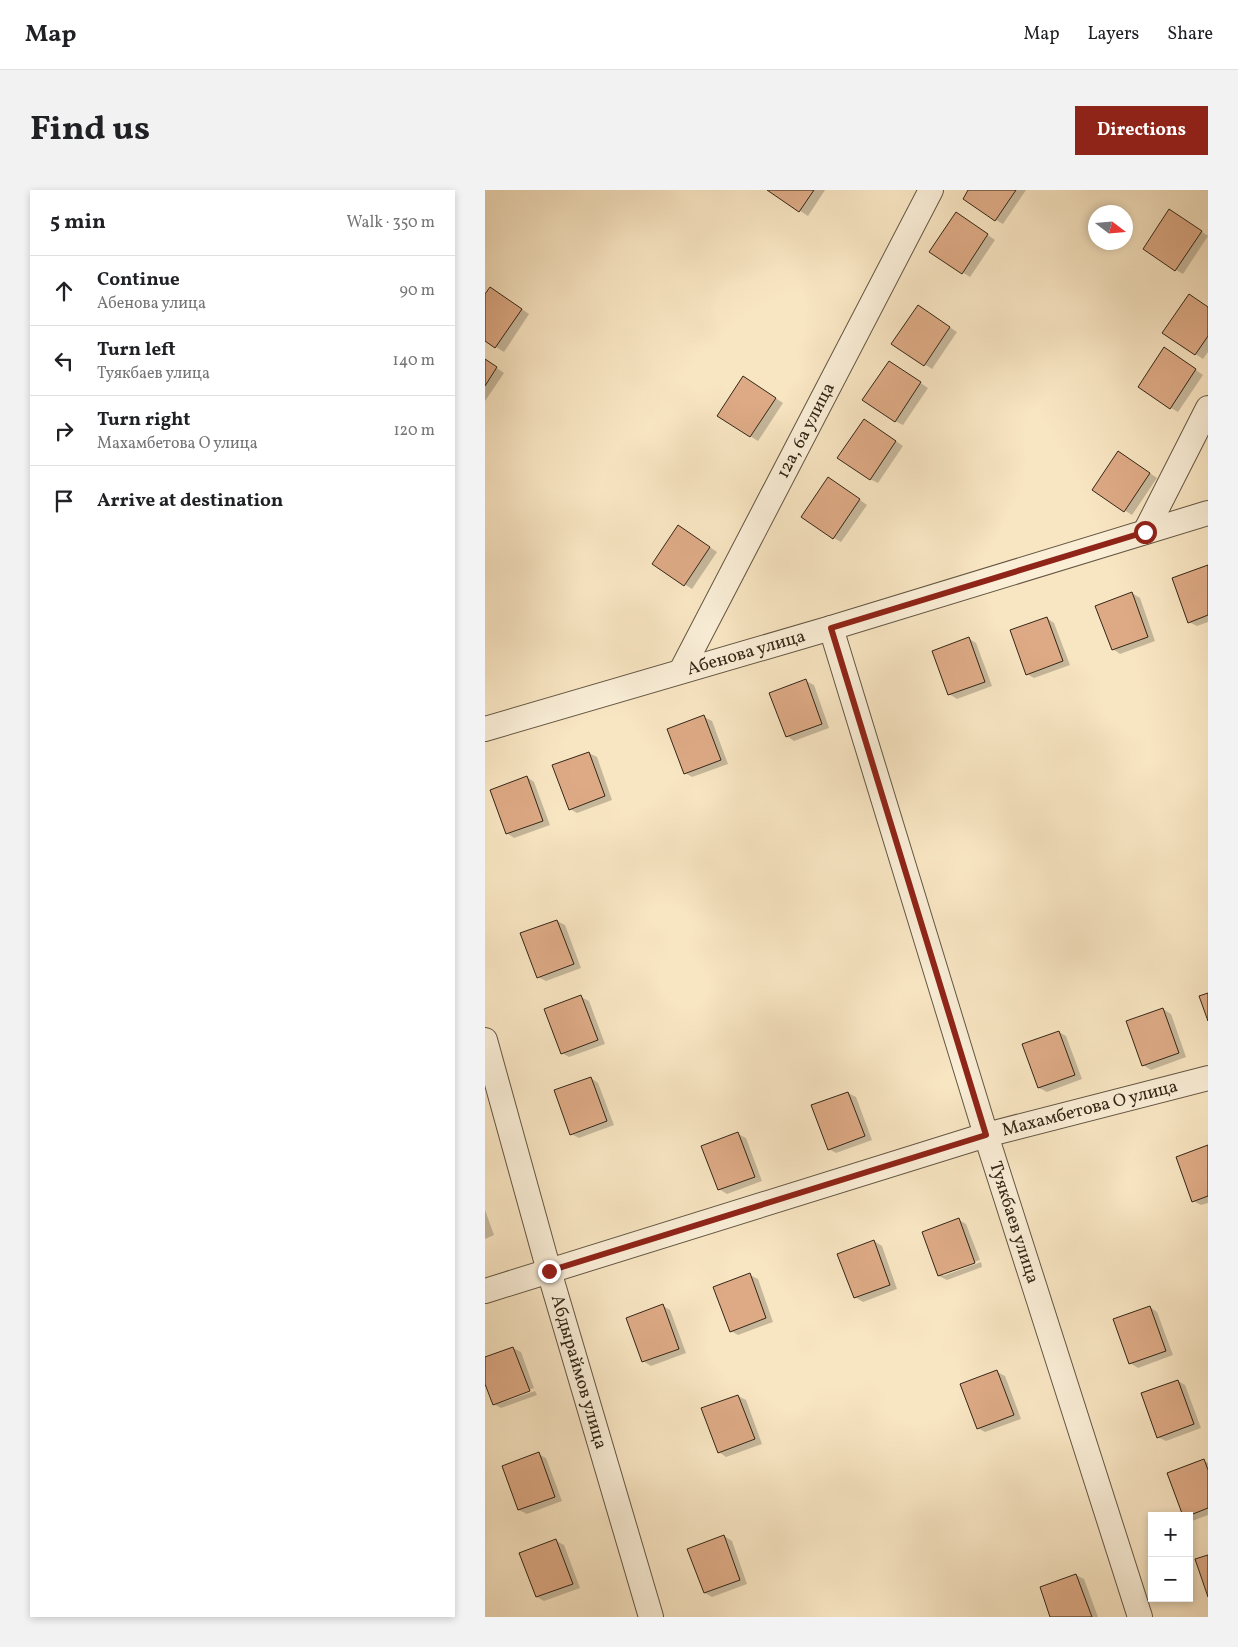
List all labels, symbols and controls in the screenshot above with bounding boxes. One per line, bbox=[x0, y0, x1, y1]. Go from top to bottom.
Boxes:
text: Map bbox=[25, 18, 76, 52]
text: Map bbox=[1023, 22, 1059, 47]
text: Layers bbox=[1087, 22, 1139, 47]
text: Share bbox=[1167, 22, 1213, 47]
text: Find us bbox=[30, 106, 150, 154]
button: Directions bbox=[1075, 106, 1208, 155]
north arrow bbox=[1088, 205, 1133, 250]
text: 5 min bbox=[50, 208, 106, 237]
text: Walk · 350 m bbox=[347, 212, 435, 234]
text: Continue bbox=[97, 267, 180, 293]
icon: ahead bbox=[50, 277, 78, 305]
text: 90 m bbox=[399, 280, 435, 302]
text: Абенова улица bbox=[97, 293, 206, 315]
text: Turn left bbox=[97, 337, 176, 363]
icon: left bbox=[50, 347, 78, 375]
text: 140 m bbox=[393, 350, 435, 372]
text: Туякбаев улица bbox=[97, 363, 210, 385]
street label: 12а, 6а улица bbox=[771, 378, 841, 483]
text: Turn right bbox=[97, 407, 190, 433]
icon: right bbox=[50, 417, 78, 445]
text: 120 m bbox=[393, 420, 435, 442]
text: Махамбетова О улица bbox=[97, 433, 258, 455]
icon: arrive bbox=[50, 487, 78, 515]
text: Arrive at destination bbox=[97, 488, 283, 514]
route start bbox=[1134, 521, 1157, 544]
street label: Абенова улица bbox=[684, 624, 808, 682]
street label: Махамбетова О улица bbox=[999, 1074, 1181, 1143]
street label: Туякбаев улица bbox=[983, 1158, 1045, 1287]
route end bbox=[538, 1260, 561, 1283]
street label: Абдыраймов улица bbox=[544, 1292, 613, 1452]
map controls bbox=[1148, 1512, 1193, 1602]
button: + bbox=[1148, 1512, 1193, 1557]
button: − bbox=[1148, 1557, 1193, 1602]

